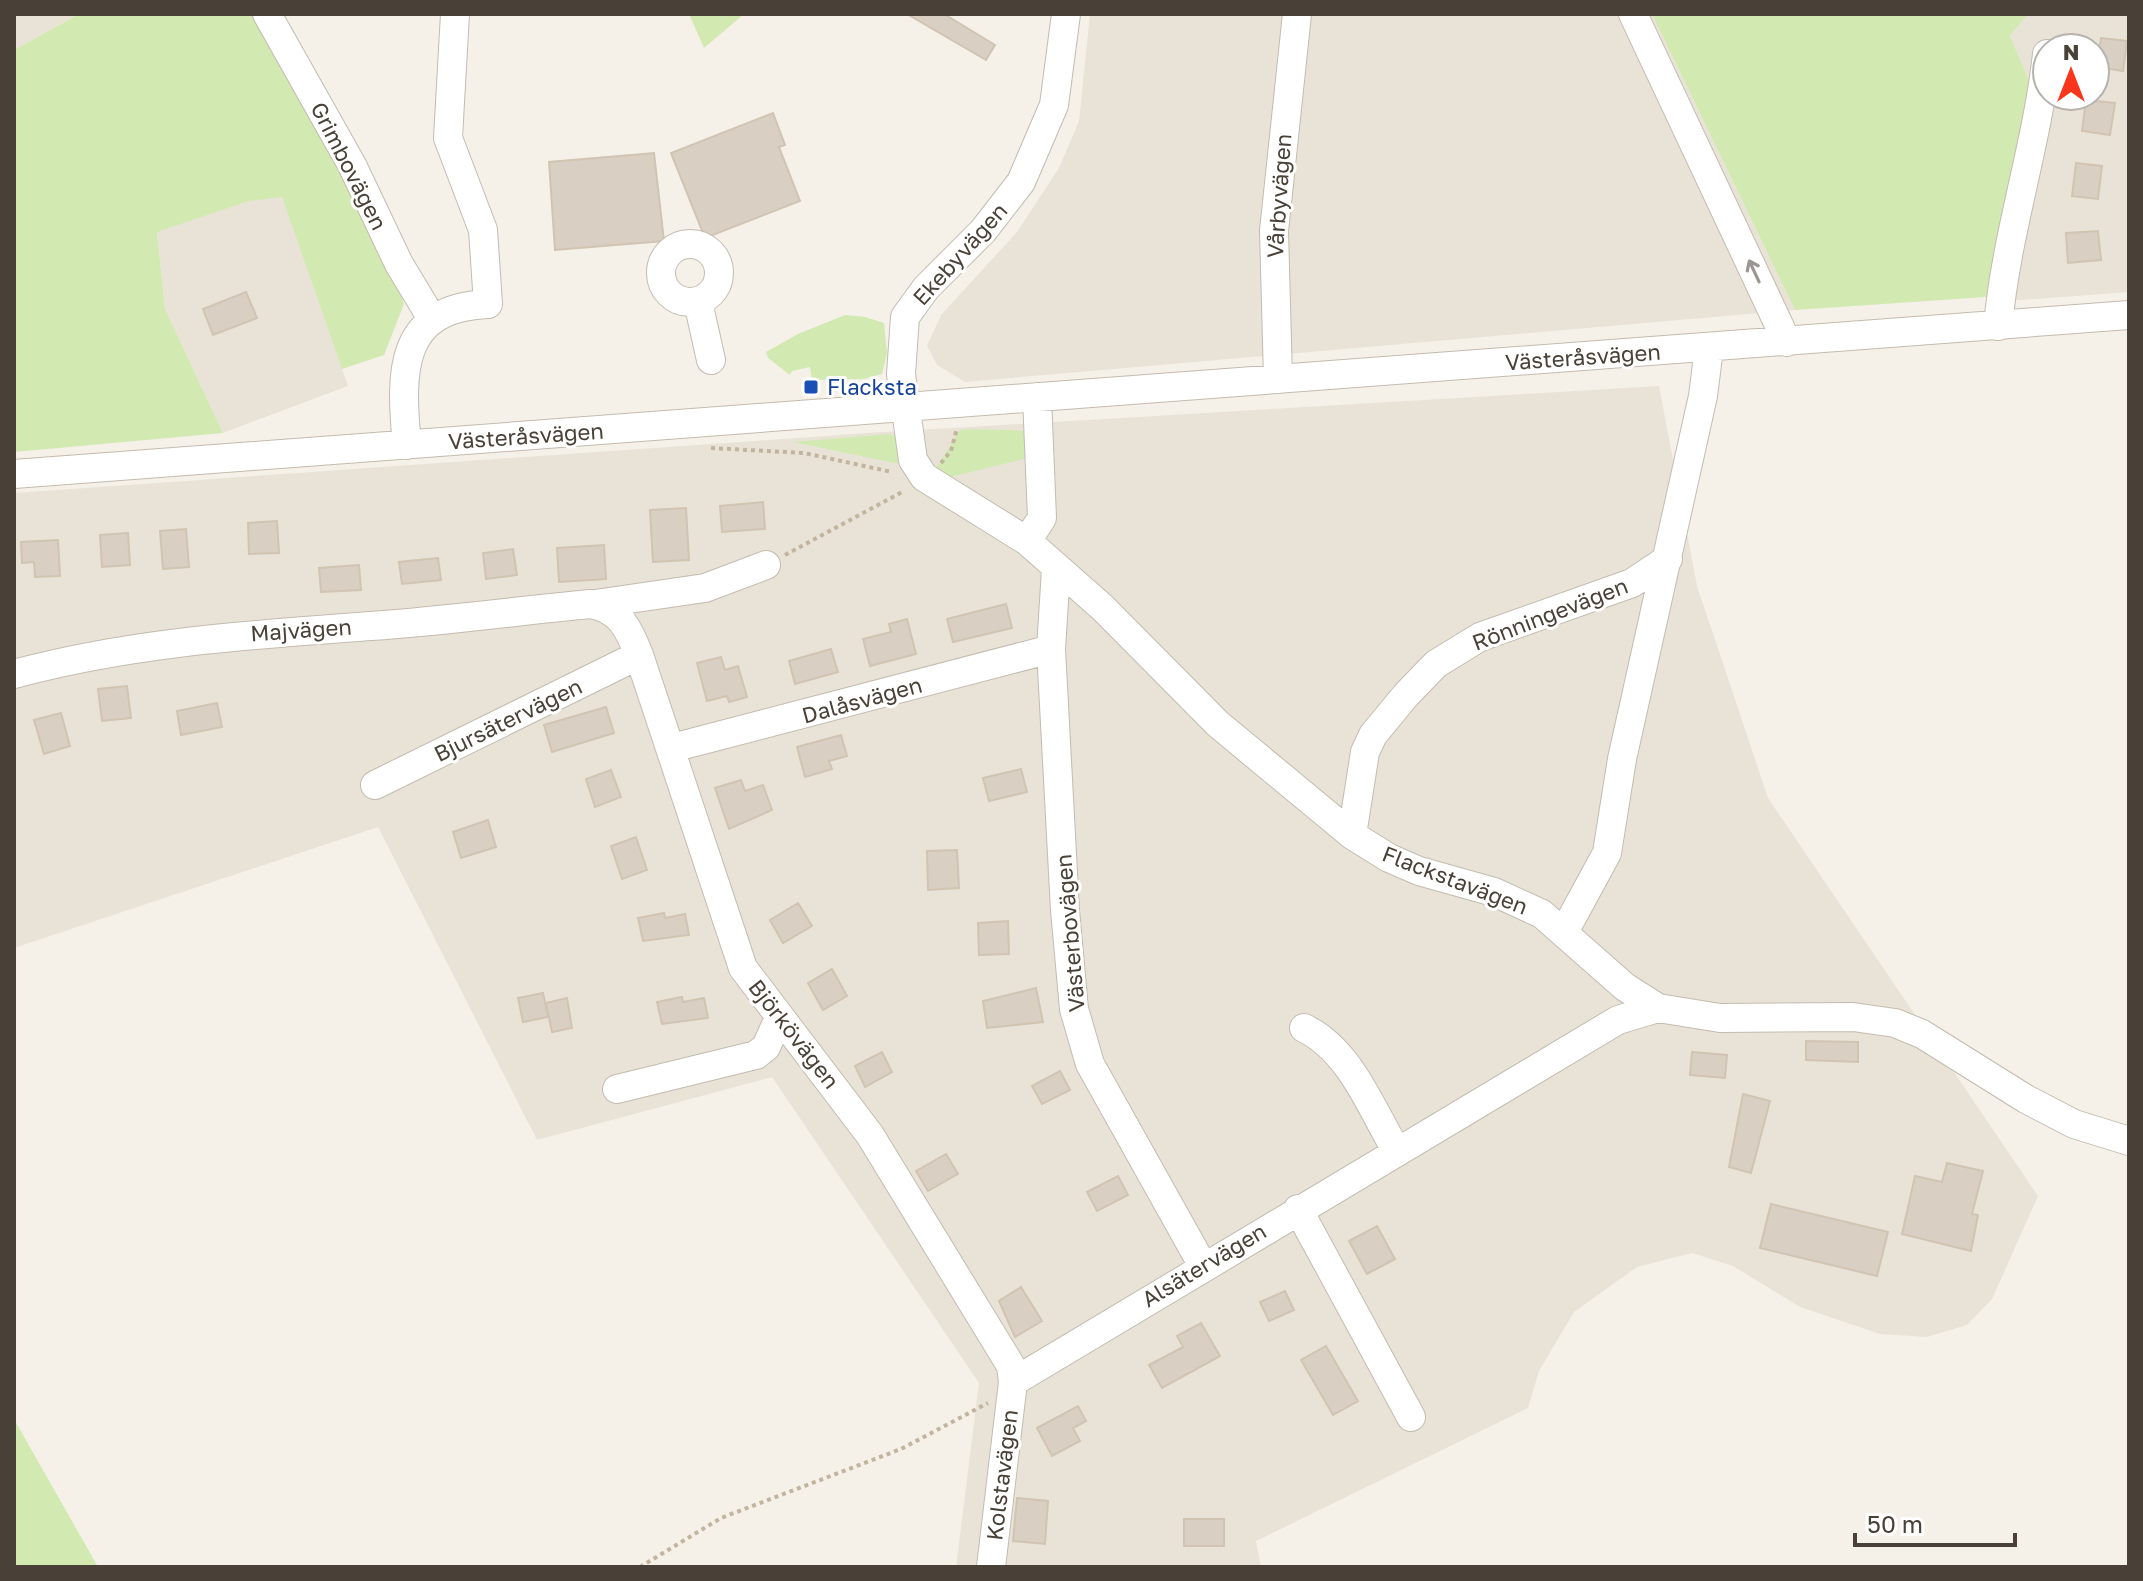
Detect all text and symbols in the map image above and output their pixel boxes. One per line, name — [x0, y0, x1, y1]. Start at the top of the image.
north arrow — [2031, 32, 2111, 112]
text: N — [2063, 38, 2079, 65]
street label: Grimbovägen — [306, 97, 393, 234]
street label: Vårbyvägen — [1261, 133, 1296, 259]
street label: Ekebyvägen — [907, 197, 1013, 310]
one-way arrow — [1746, 260, 1761, 284]
street label: Västeråsvägen — [1504, 338, 1662, 375]
place label: Flacksta — [827, 373, 917, 400]
marker: Flacksta — [802, 378, 820, 396]
street label: Västeråsvägen — [447, 417, 605, 454]
street label: Rönningevägen — [1468, 571, 1631, 656]
street label: Majvägen — [249, 612, 352, 647]
street label: Dalåsvägen — [799, 671, 925, 728]
street label: Bjursätervägen — [429, 672, 586, 767]
street label: Flackstavägen — [1379, 839, 1532, 920]
street label: Västerbovägen — [1049, 853, 1090, 1013]
street label: Björkövägen — [743, 974, 845, 1094]
street label: Alsätervägen — [1137, 1217, 1271, 1312]
street label: Kolstavägen — [980, 1408, 1023, 1542]
scale bar — [1855, 1497, 2015, 1547]
text: 50 m — [1867, 1509, 1923, 1538]

